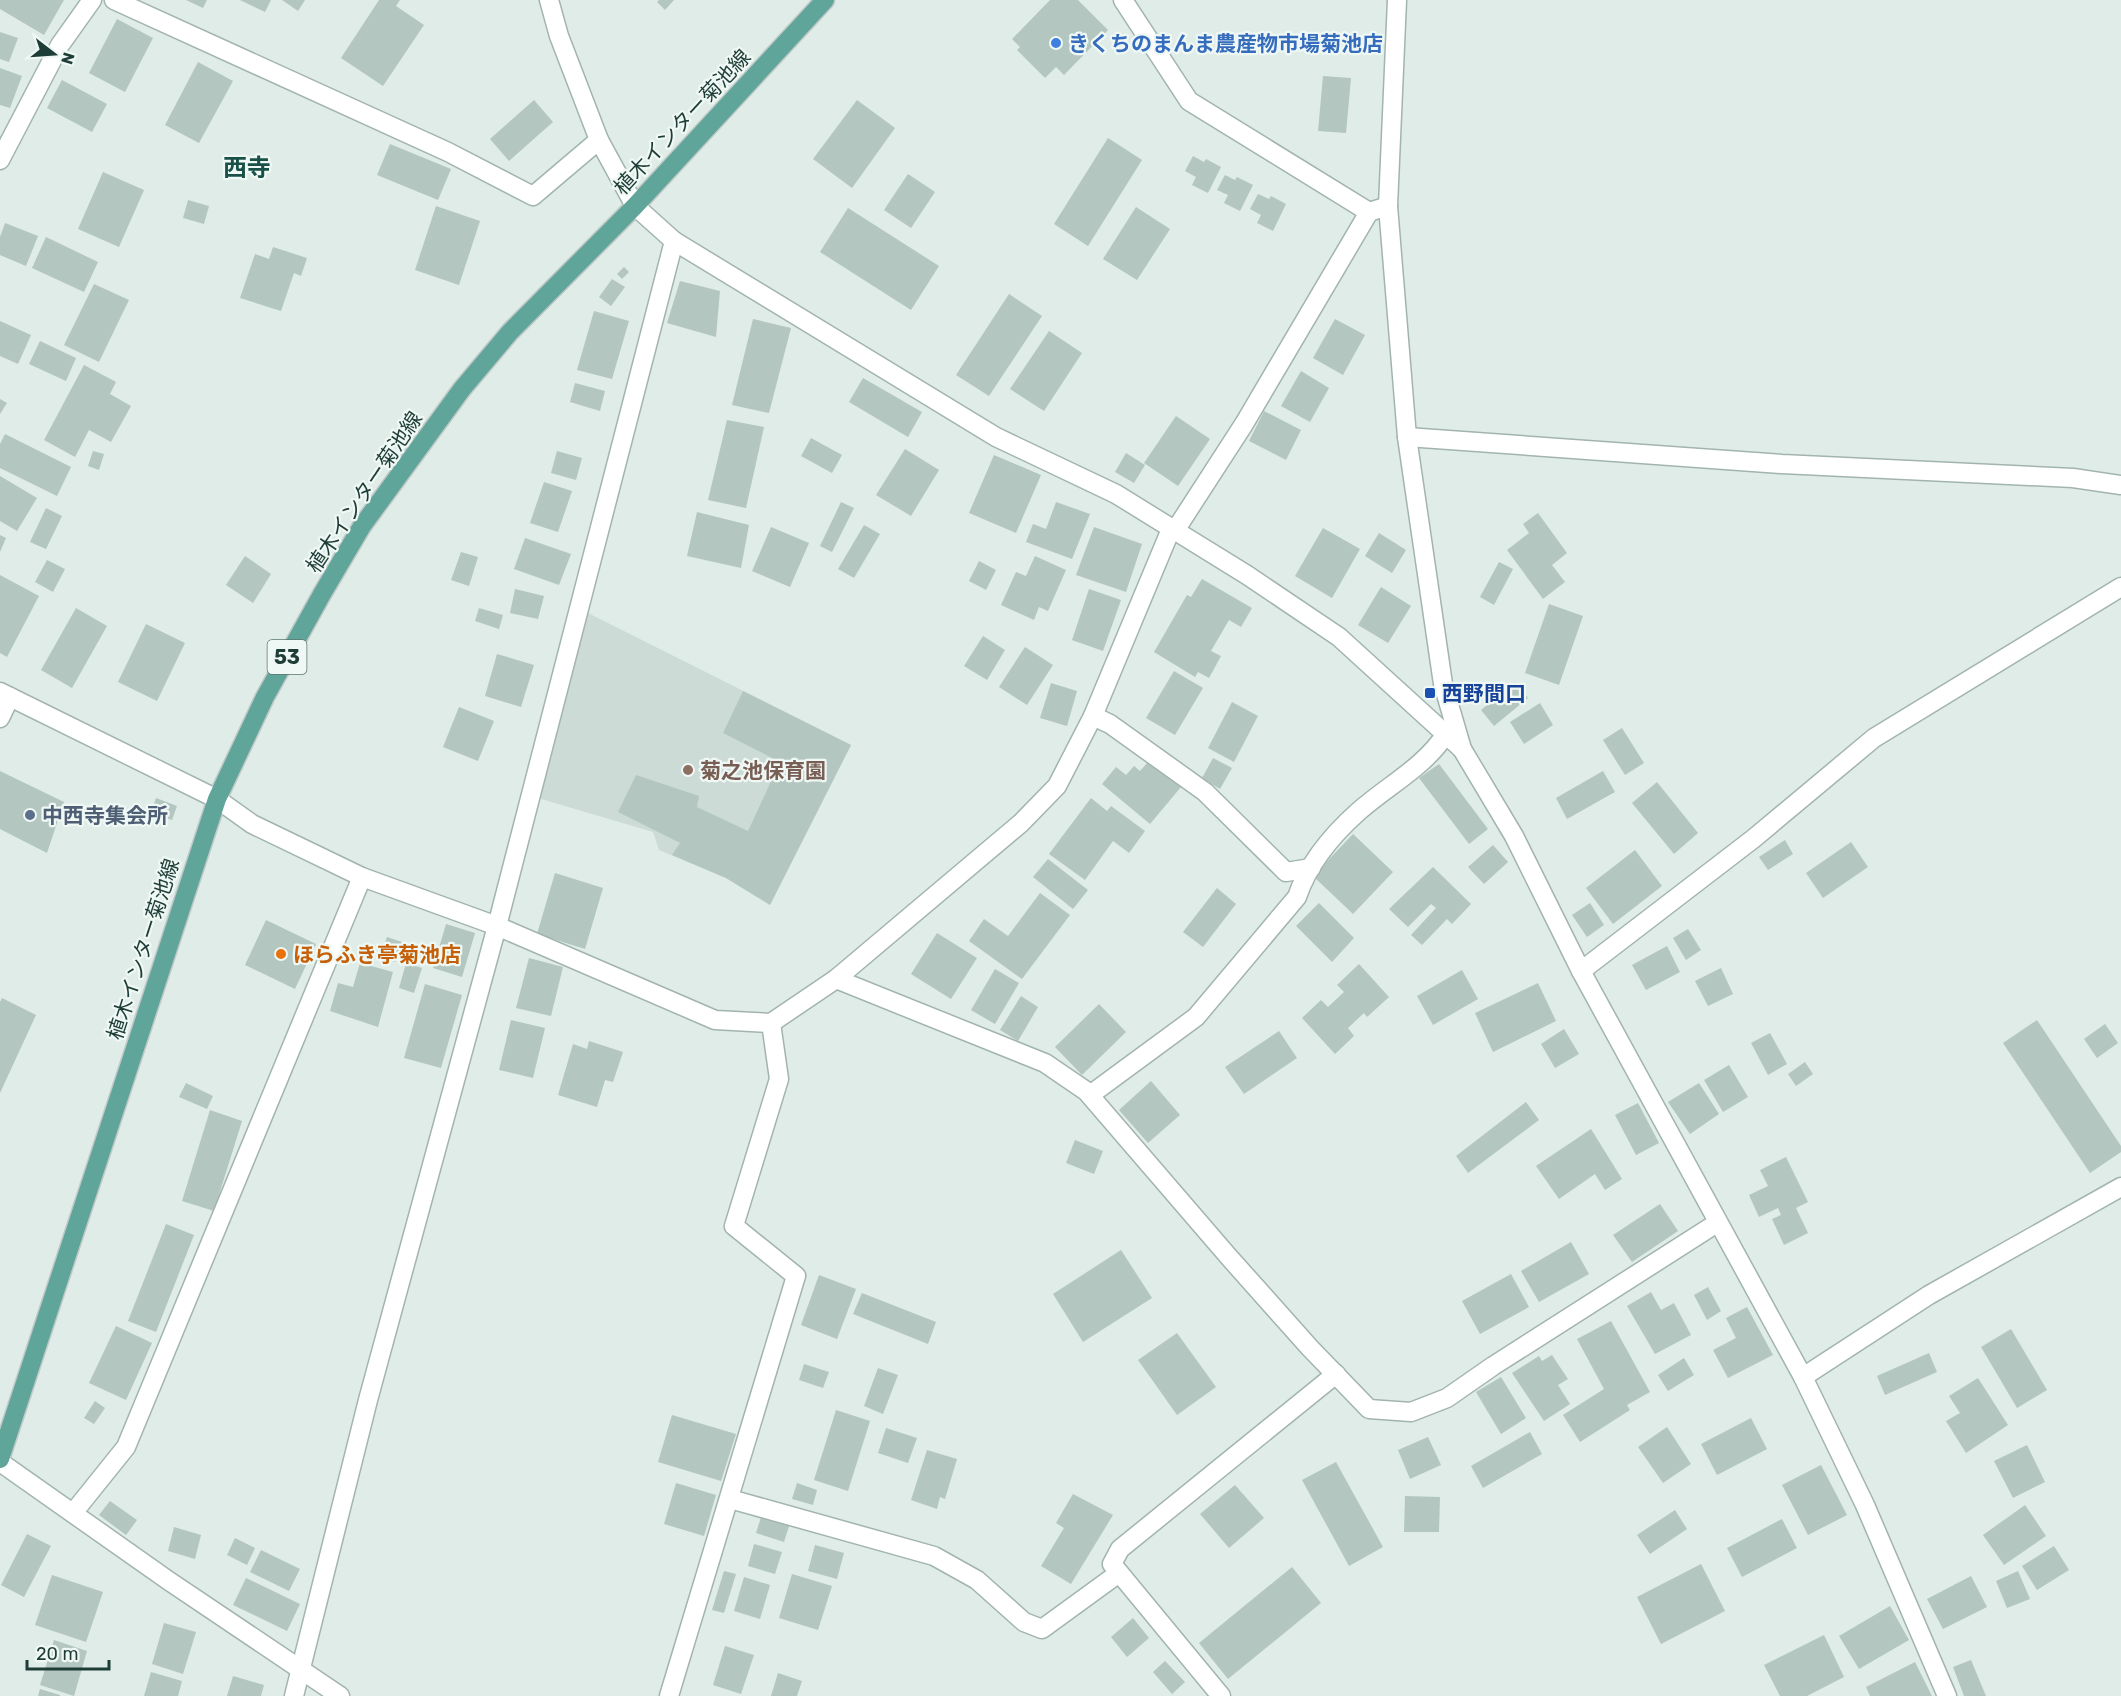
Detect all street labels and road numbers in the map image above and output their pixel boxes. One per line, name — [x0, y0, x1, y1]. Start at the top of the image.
street label: 植木インター菊池線 — [608, 44, 756, 200]
street label: 植木インター菊池線 — [301, 407, 427, 577]
road number: 53 — [268, 640, 306, 674]
street label: 植木インター菊池線 — [102, 855, 184, 1043]

